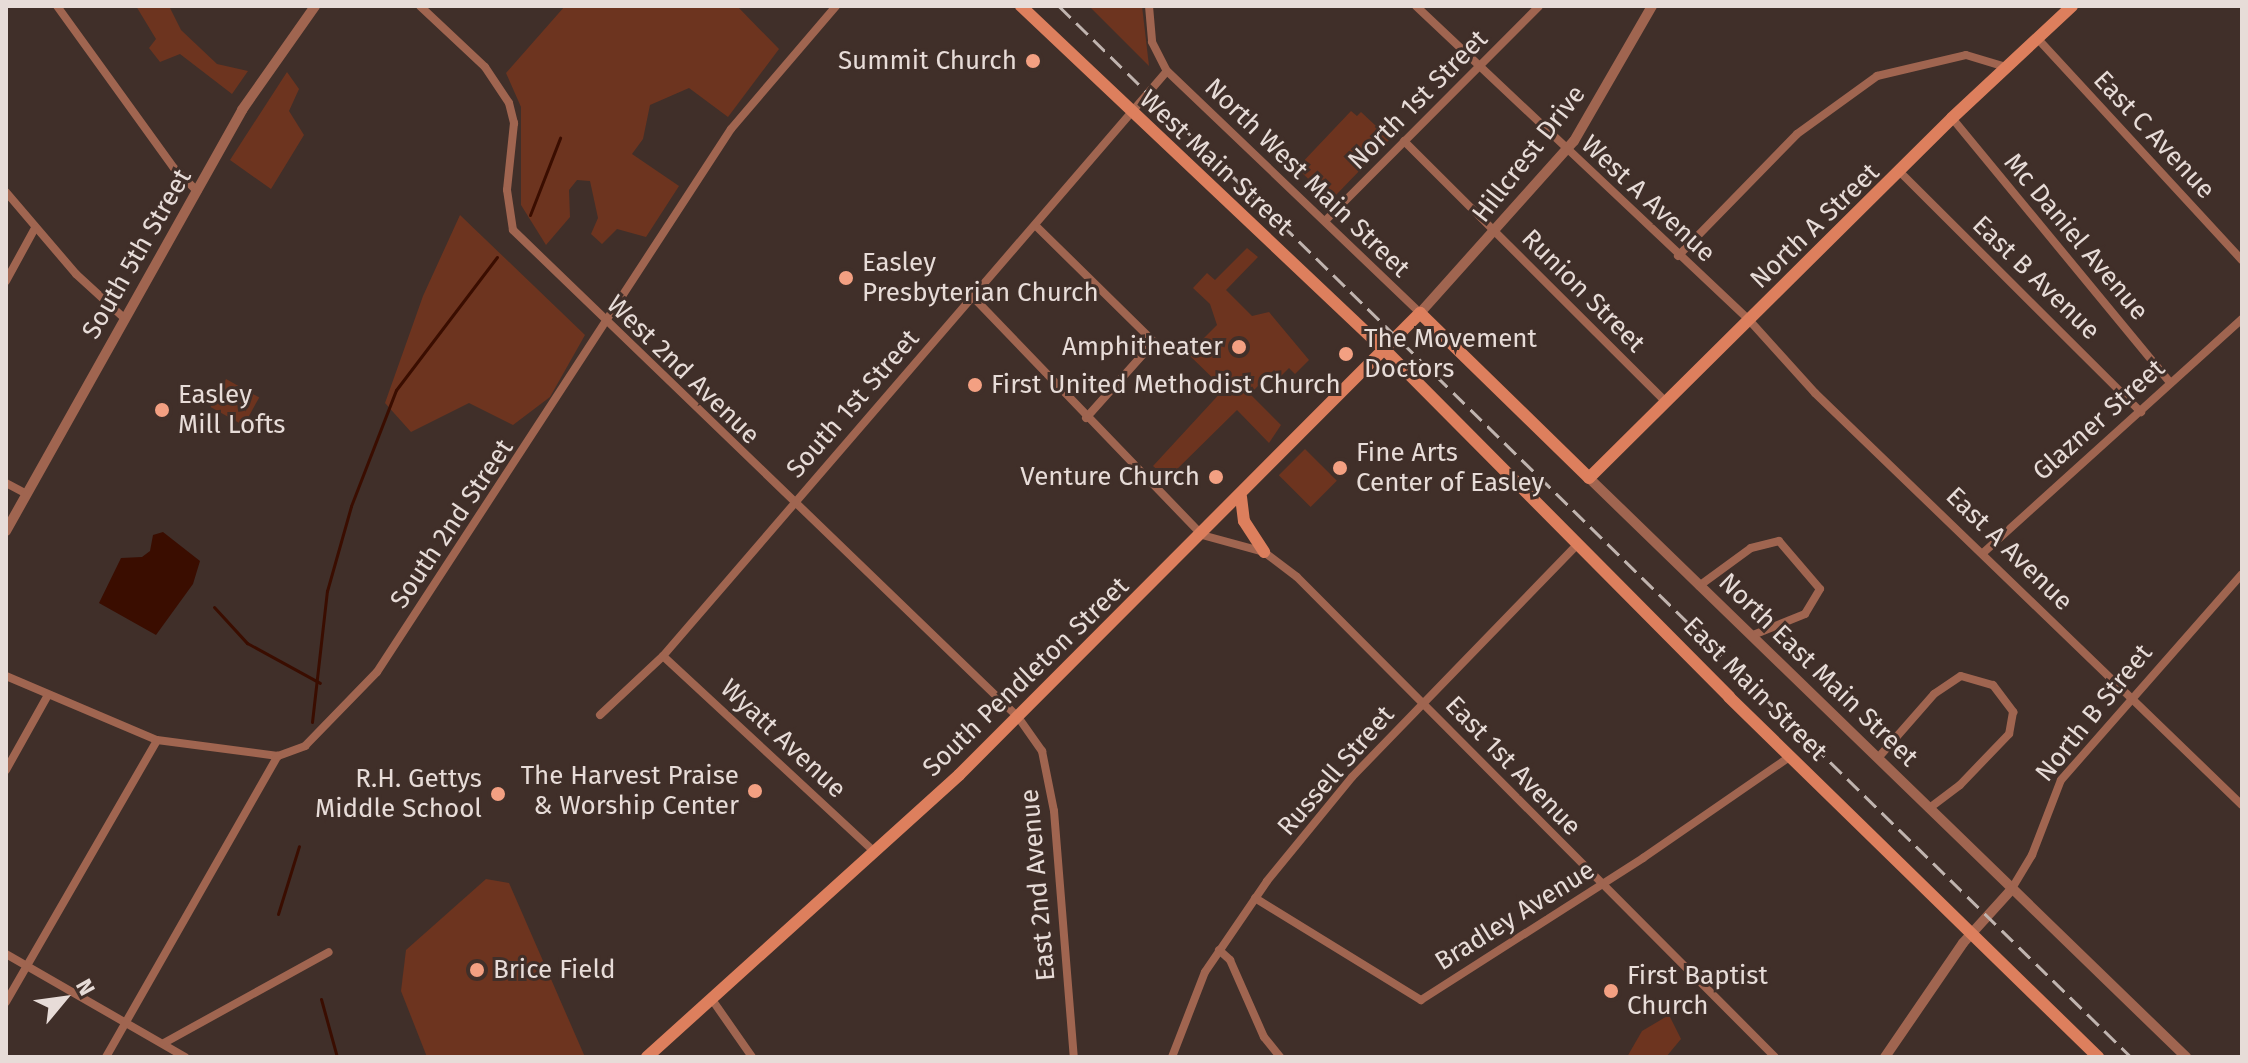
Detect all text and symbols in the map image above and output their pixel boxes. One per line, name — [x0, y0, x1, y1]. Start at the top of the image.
street label: North 1st Street — [1342, 24, 1494, 176]
place label: Summit Church — [838, 45, 1017, 77]
marker: Summit Church — [1024, 52, 1042, 70]
street label: East C Avenue — [2087, 65, 2221, 205]
street label: North West Main Street — [1198, 72, 1416, 284]
street label: Hillcrest Drive — [1466, 79, 1592, 229]
street label: West Main Street — [1133, 84, 1299, 242]
street label: West A Avenue — [1575, 129, 1721, 269]
street label: Mc Daniel Avenue — [1997, 147, 2155, 327]
street label: North A Street — [1744, 157, 1886, 295]
street label: South 5th Street — [76, 164, 198, 344]
street label: East B Avenue — [1966, 210, 2106, 346]
street label: Runion Street — [1515, 223, 1651, 359]
place label: Easley Presbyterian Church — [862, 247, 1099, 308]
marker: Easley Presbyterian Church — [837, 269, 855, 287]
street label: West 2nd Avenue — [600, 289, 766, 451]
street label: South 1st Street — [780, 323, 926, 485]
place label: The Movement Doctors — [1364, 323, 1537, 384]
place label: Amphitheater — [1062, 331, 1223, 363]
marker: Amphitheater — [1230, 338, 1248, 356]
marker: The Movement Doctors — [1335, 343, 1357, 365]
street label: Glazner Street — [2027, 353, 2171, 487]
place label: First United Methodist Church — [991, 369, 1341, 401]
marker: First United Methodist Church — [966, 376, 984, 394]
place label: Easley Mill Lofts — [178, 379, 285, 440]
marker: Easley Mill Lofts — [153, 401, 171, 419]
street label: South 2nd Street — [384, 434, 520, 614]
place label: Fine Arts Center of Easley — [1356, 437, 1544, 498]
marker: Fine Arts Center of Easley — [1331, 459, 1349, 477]
place label: Venture Church — [1020, 461, 1200, 493]
marker: Venture Church — [1207, 468, 1225, 486]
street label: East A Avenue — [1939, 481, 2079, 617]
street label: North East Main Street — [1712, 567, 1924, 773]
street label: South Pendleton Street — [917, 571, 1135, 783]
street label: East Main Street — [1677, 611, 1833, 767]
street label: North B Street — [2029, 638, 2159, 788]
street label: Wyatt Avenue — [714, 673, 852, 805]
street label: East 1st Avenue — [1439, 690, 1587, 842]
street label: Russell Street — [1271, 700, 1401, 842]
place label: The Harvest Praise & Worship Center — [521, 760, 739, 822]
place label: R.H. Gettys Middle School — [315, 763, 482, 824]
marker: The Harvest Praise & Worship Center — [746, 782, 764, 800]
marker: R.H. Gettys Middle School — [489, 785, 507, 803]
street label: East 2nd Avenue — [1014, 788, 1062, 982]
street label: Bradley Avenue — [1429, 855, 1601, 977]
place label: Brice Field — [493, 954, 616, 986]
north arrow — [24, 959, 104, 1039]
place label: First Baptist Church — [1627, 960, 1768, 1022]
marker: Brice Field — [468, 961, 486, 979]
text: N — [70, 974, 101, 1000]
marker: First Baptist Church — [1602, 982, 1620, 1000]

